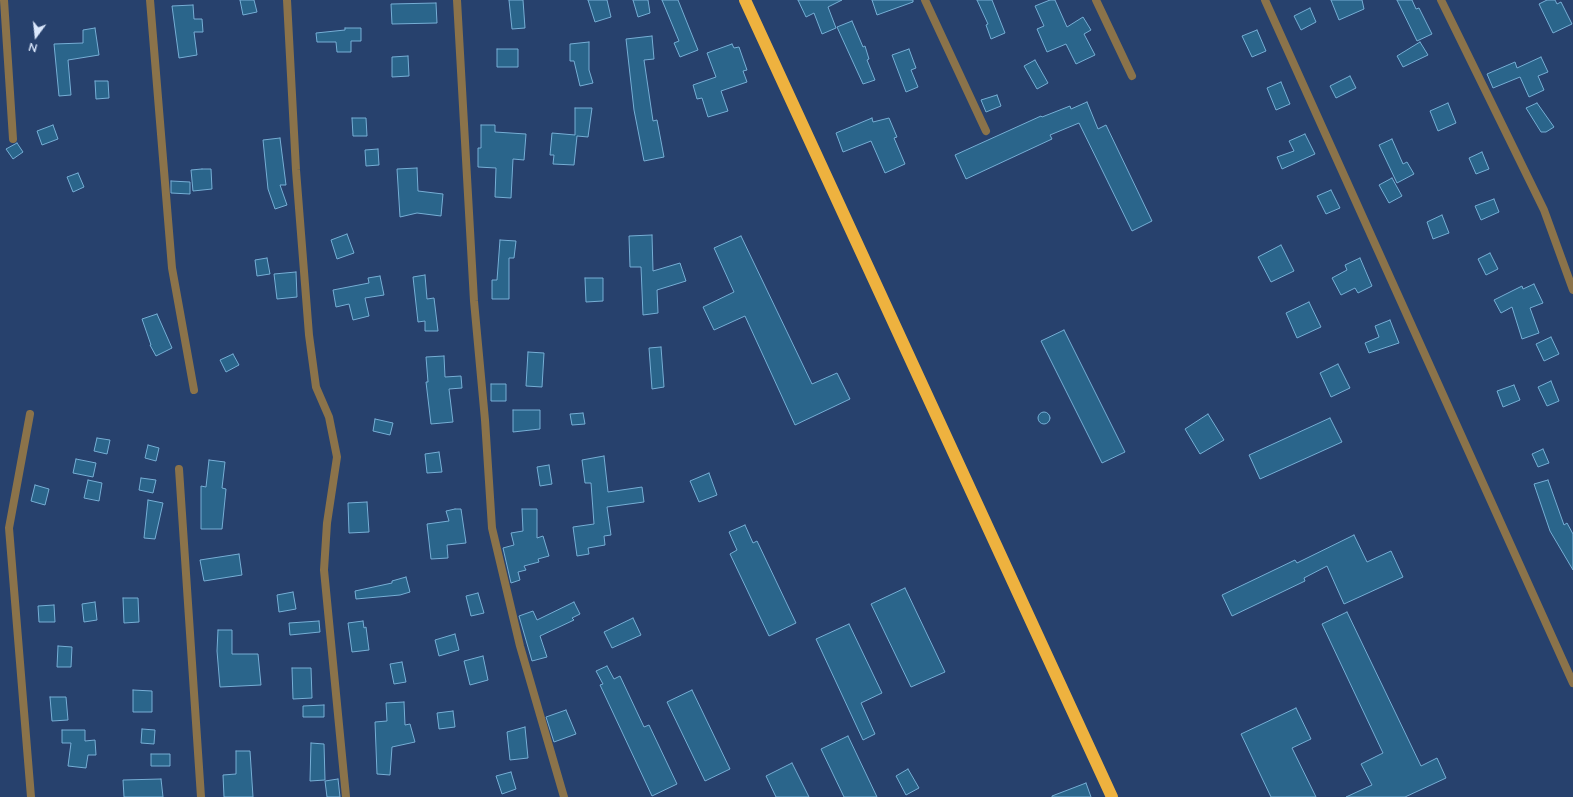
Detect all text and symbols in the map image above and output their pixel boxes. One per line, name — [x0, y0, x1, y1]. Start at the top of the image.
north arrow — [16, 16, 56, 56]
text: N — [27, 41, 39, 55]

